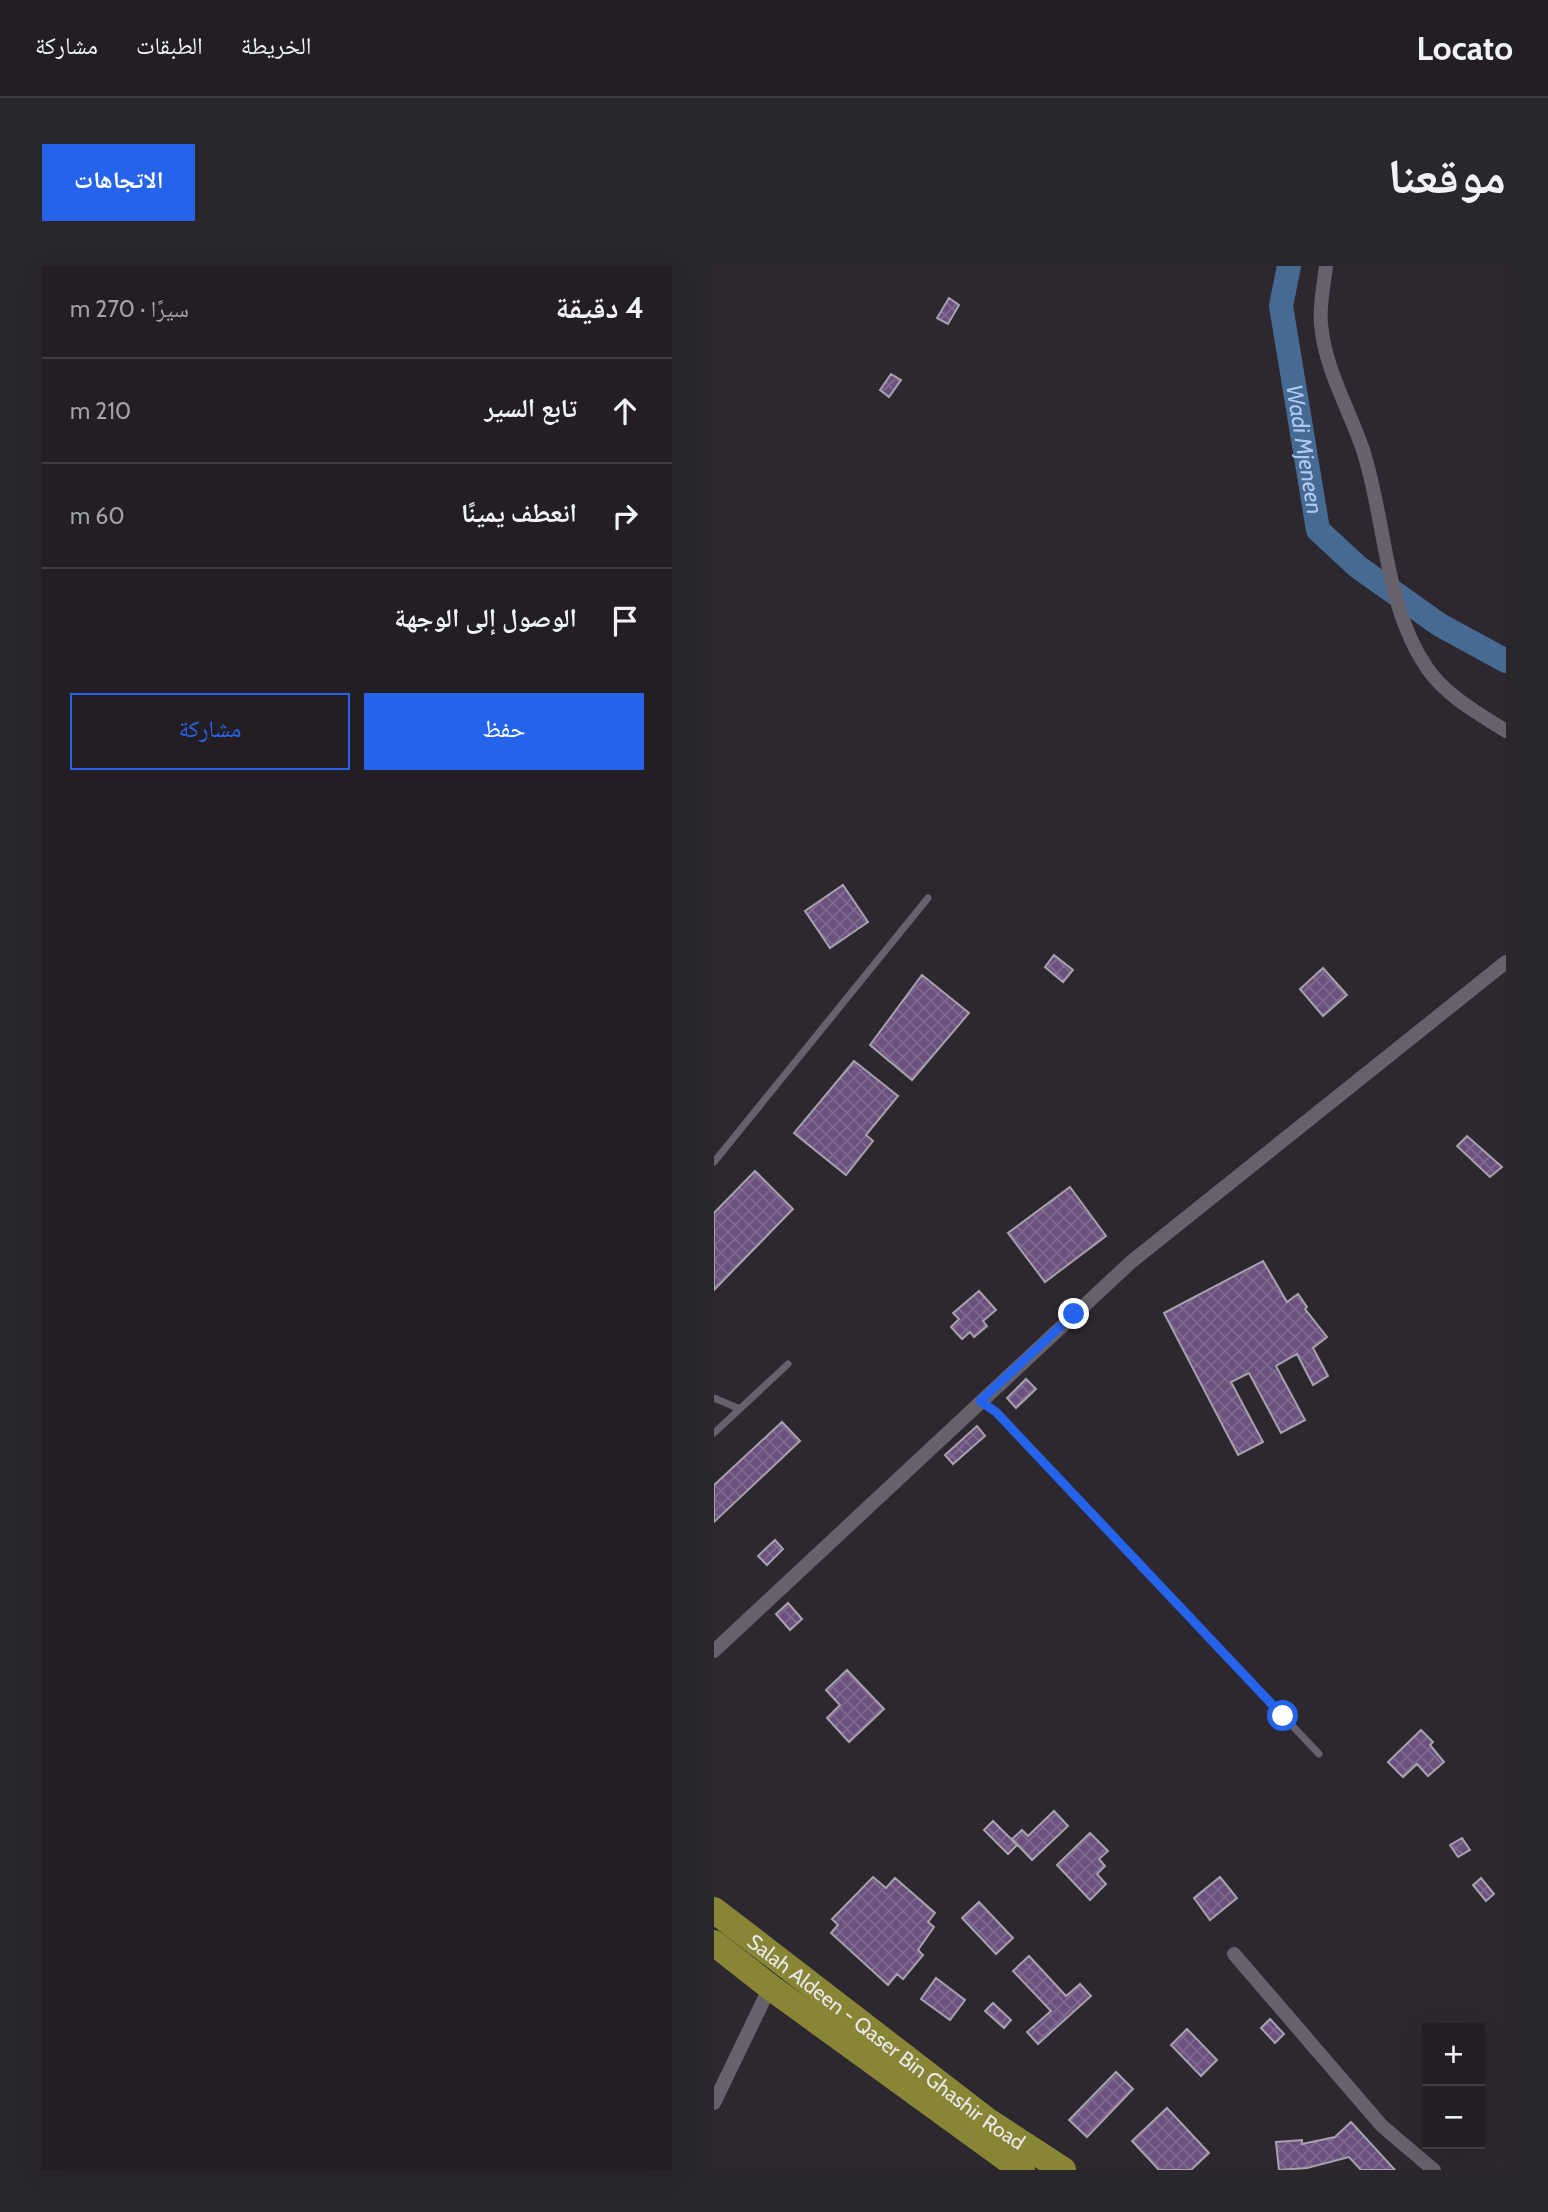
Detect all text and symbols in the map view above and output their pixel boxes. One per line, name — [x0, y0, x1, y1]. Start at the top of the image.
text: Locato — [1417, 28, 1513, 68]
text: مشاركة — [35, 31, 98, 60]
text: الطبقات — [136, 31, 203, 60]
text: الخريطة — [241, 31, 311, 60]
button: الاتجاهات — [42, 144, 195, 221]
text: موقعنا — [1388, 146, 1506, 205]
text: 4 دقيقة — [556, 289, 644, 326]
text: سيرًا · 270 m — [70, 295, 189, 323]
water label: Wadi Mjeneen — [1280, 382, 1329, 516]
text: تابع السير — [484, 392, 577, 424]
icon: ahead — [606, 392, 644, 430]
text: 210 m — [70, 397, 131, 425]
text: انعطف يمينًا — [461, 497, 577, 529]
icon: right — [606, 497, 644, 535]
text: 60 m — [70, 502, 124, 530]
text: الوصول إلى الوجهة — [394, 602, 577, 634]
icon: arrive — [606, 602, 644, 640]
button: مشاركة — [70, 693, 350, 770]
button: حفظ — [364, 693, 644, 770]
route end — [1058, 1298, 1089, 1329]
route start — [1267, 1700, 1298, 1731]
street label: Salah Aldeen - Qaser Bin Ghashir Road — [743, 1928, 1030, 2154]
map controls — [1422, 2023, 1485, 2149]
button: + — [1422, 2023, 1485, 2086]
button: − — [1422, 2086, 1485, 2149]

